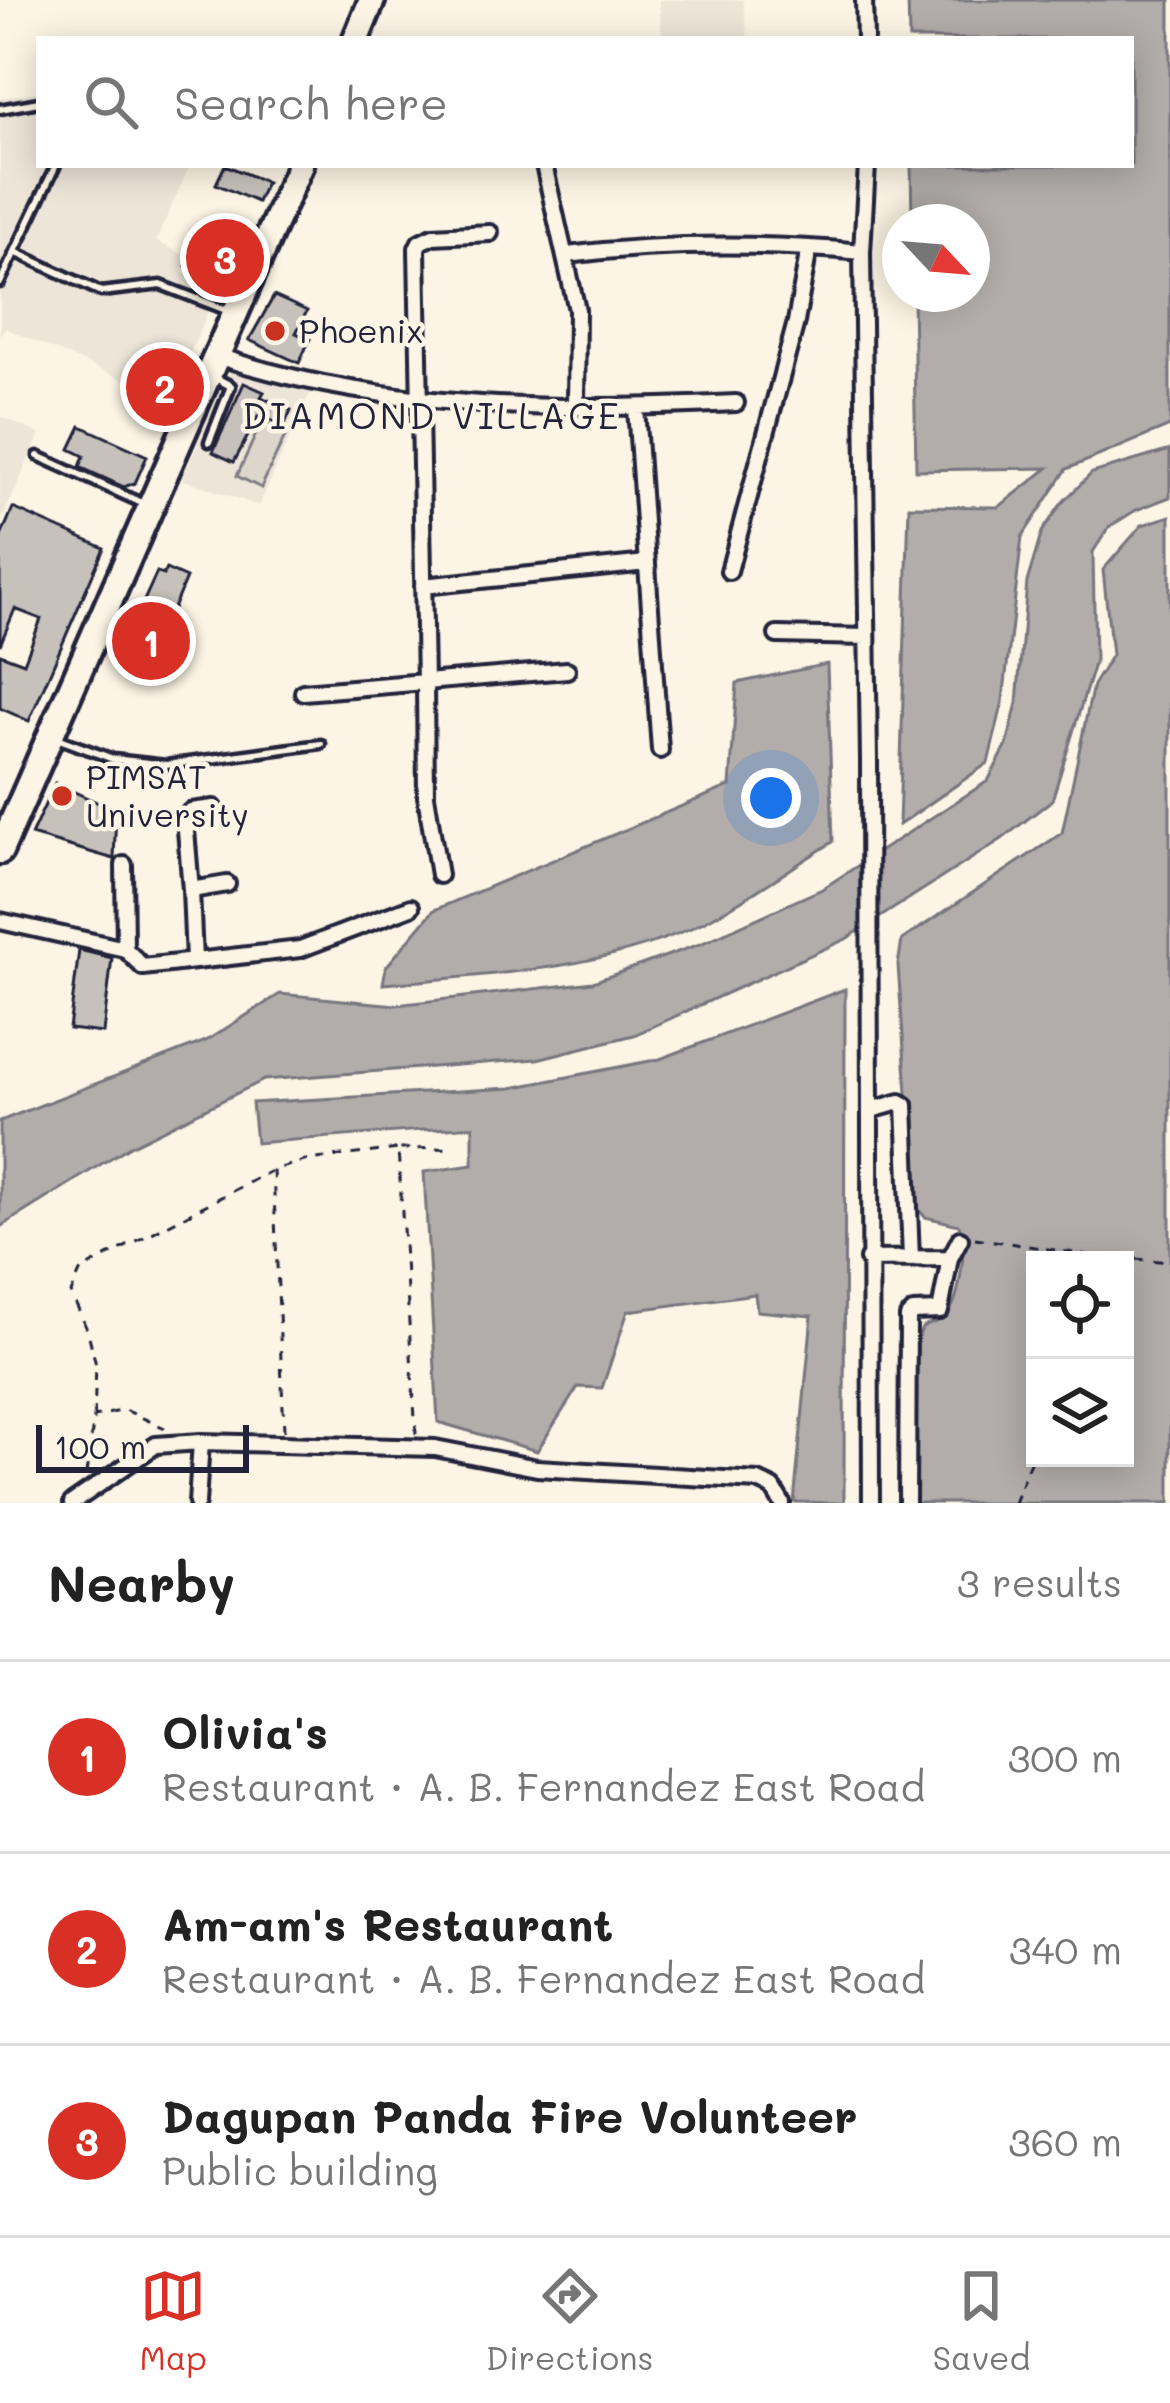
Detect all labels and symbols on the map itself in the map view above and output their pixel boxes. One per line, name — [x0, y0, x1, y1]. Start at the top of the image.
north arrow — [882, 204, 990, 312]
pin: 3 — [186, 213, 264, 303]
place label: Phoenix — [299, 308, 423, 351]
marker: Phoenix — [262, 318, 288, 344]
pin: 2 — [126, 342, 204, 432]
district label: DIAMOND VILLAGE — [242, 391, 622, 438]
pin: 1 — [112, 596, 190, 686]
place label: PIMSAT University — [86, 754, 249, 836]
your location — [741, 768, 801, 828]
marker: PIMSAT University — [49, 783, 75, 809]
scale bar — [36, 1419, 249, 1472]

